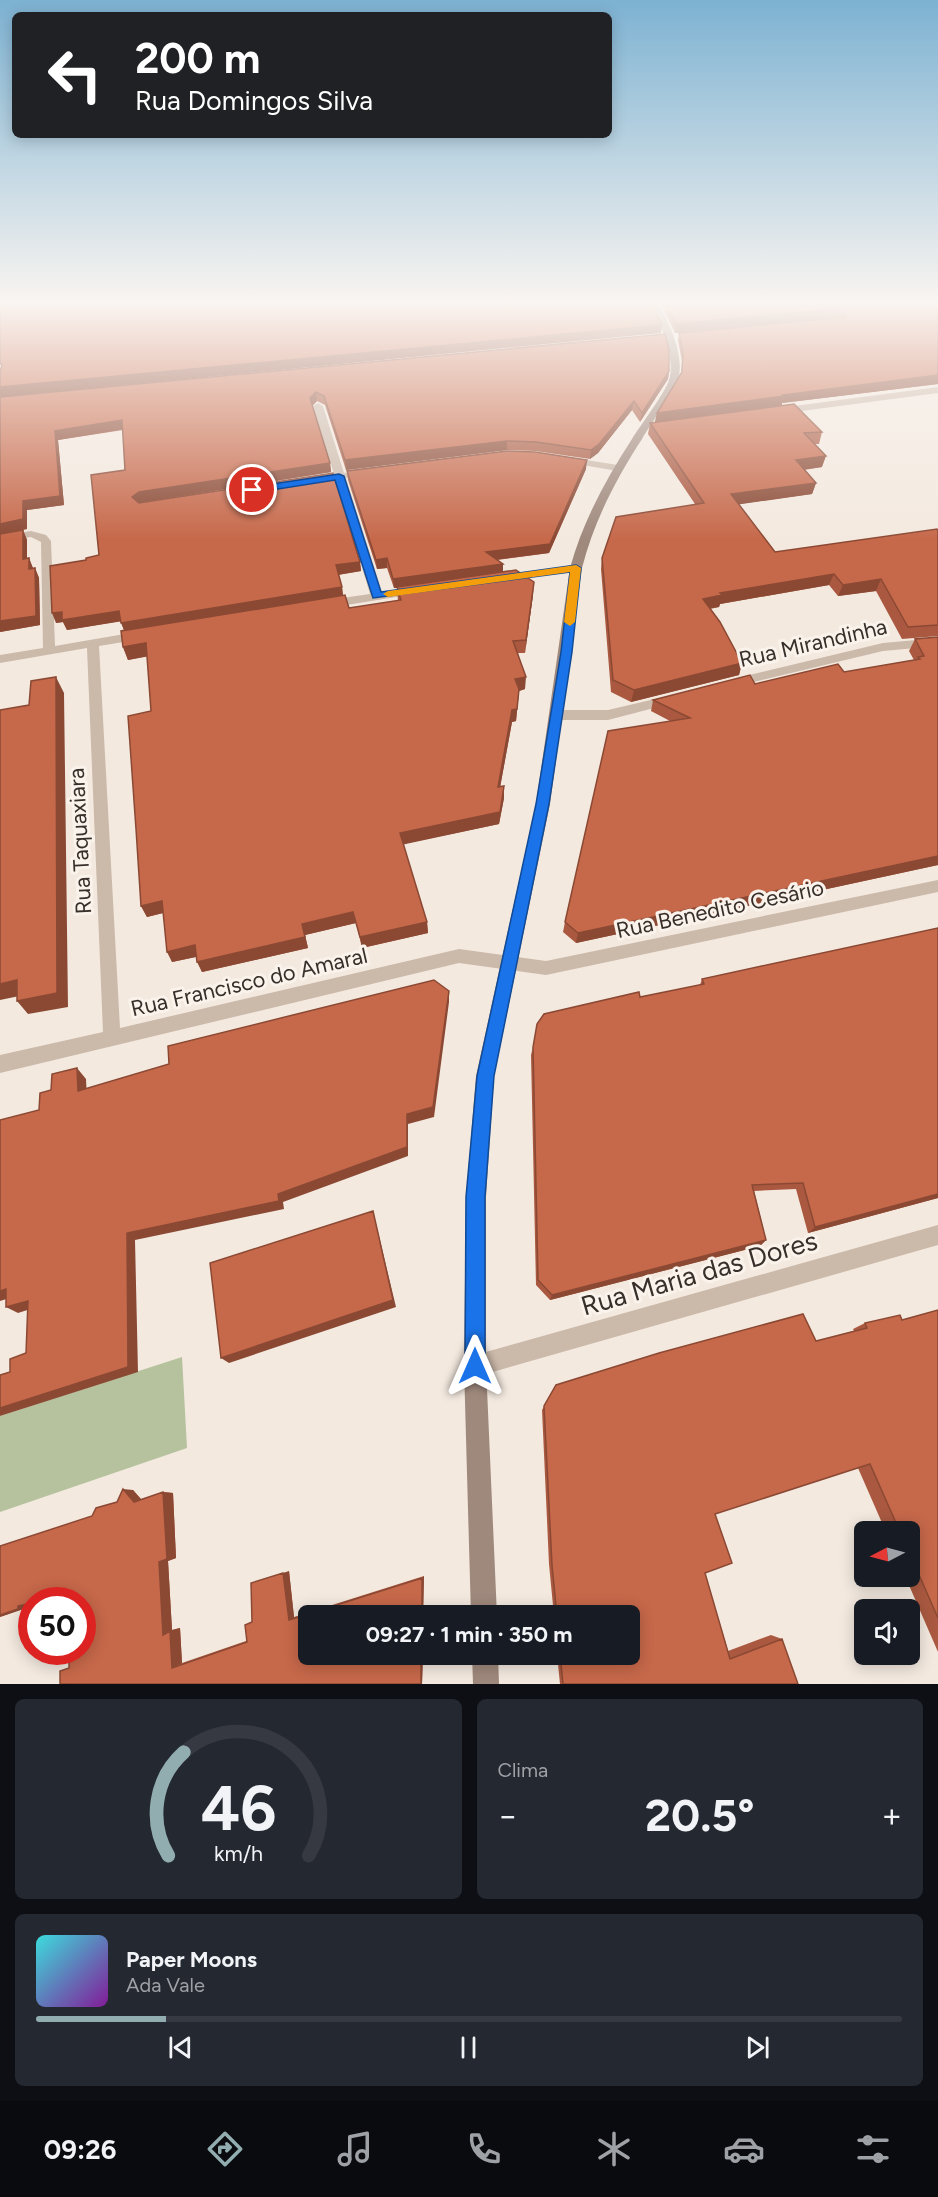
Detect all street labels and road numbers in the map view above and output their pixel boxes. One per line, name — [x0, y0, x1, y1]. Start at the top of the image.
street label: Rua Mirandinha — [736, 613, 890, 673]
street label: Rua Taquaxiara — [63, 767, 97, 915]
street label: Rua Benedito Cesário — [614, 874, 826, 944]
street label: Rua Francisco do Amaral — [128, 942, 370, 1022]
street label: Rua Maria das Dores — [577, 1223, 821, 1323]

